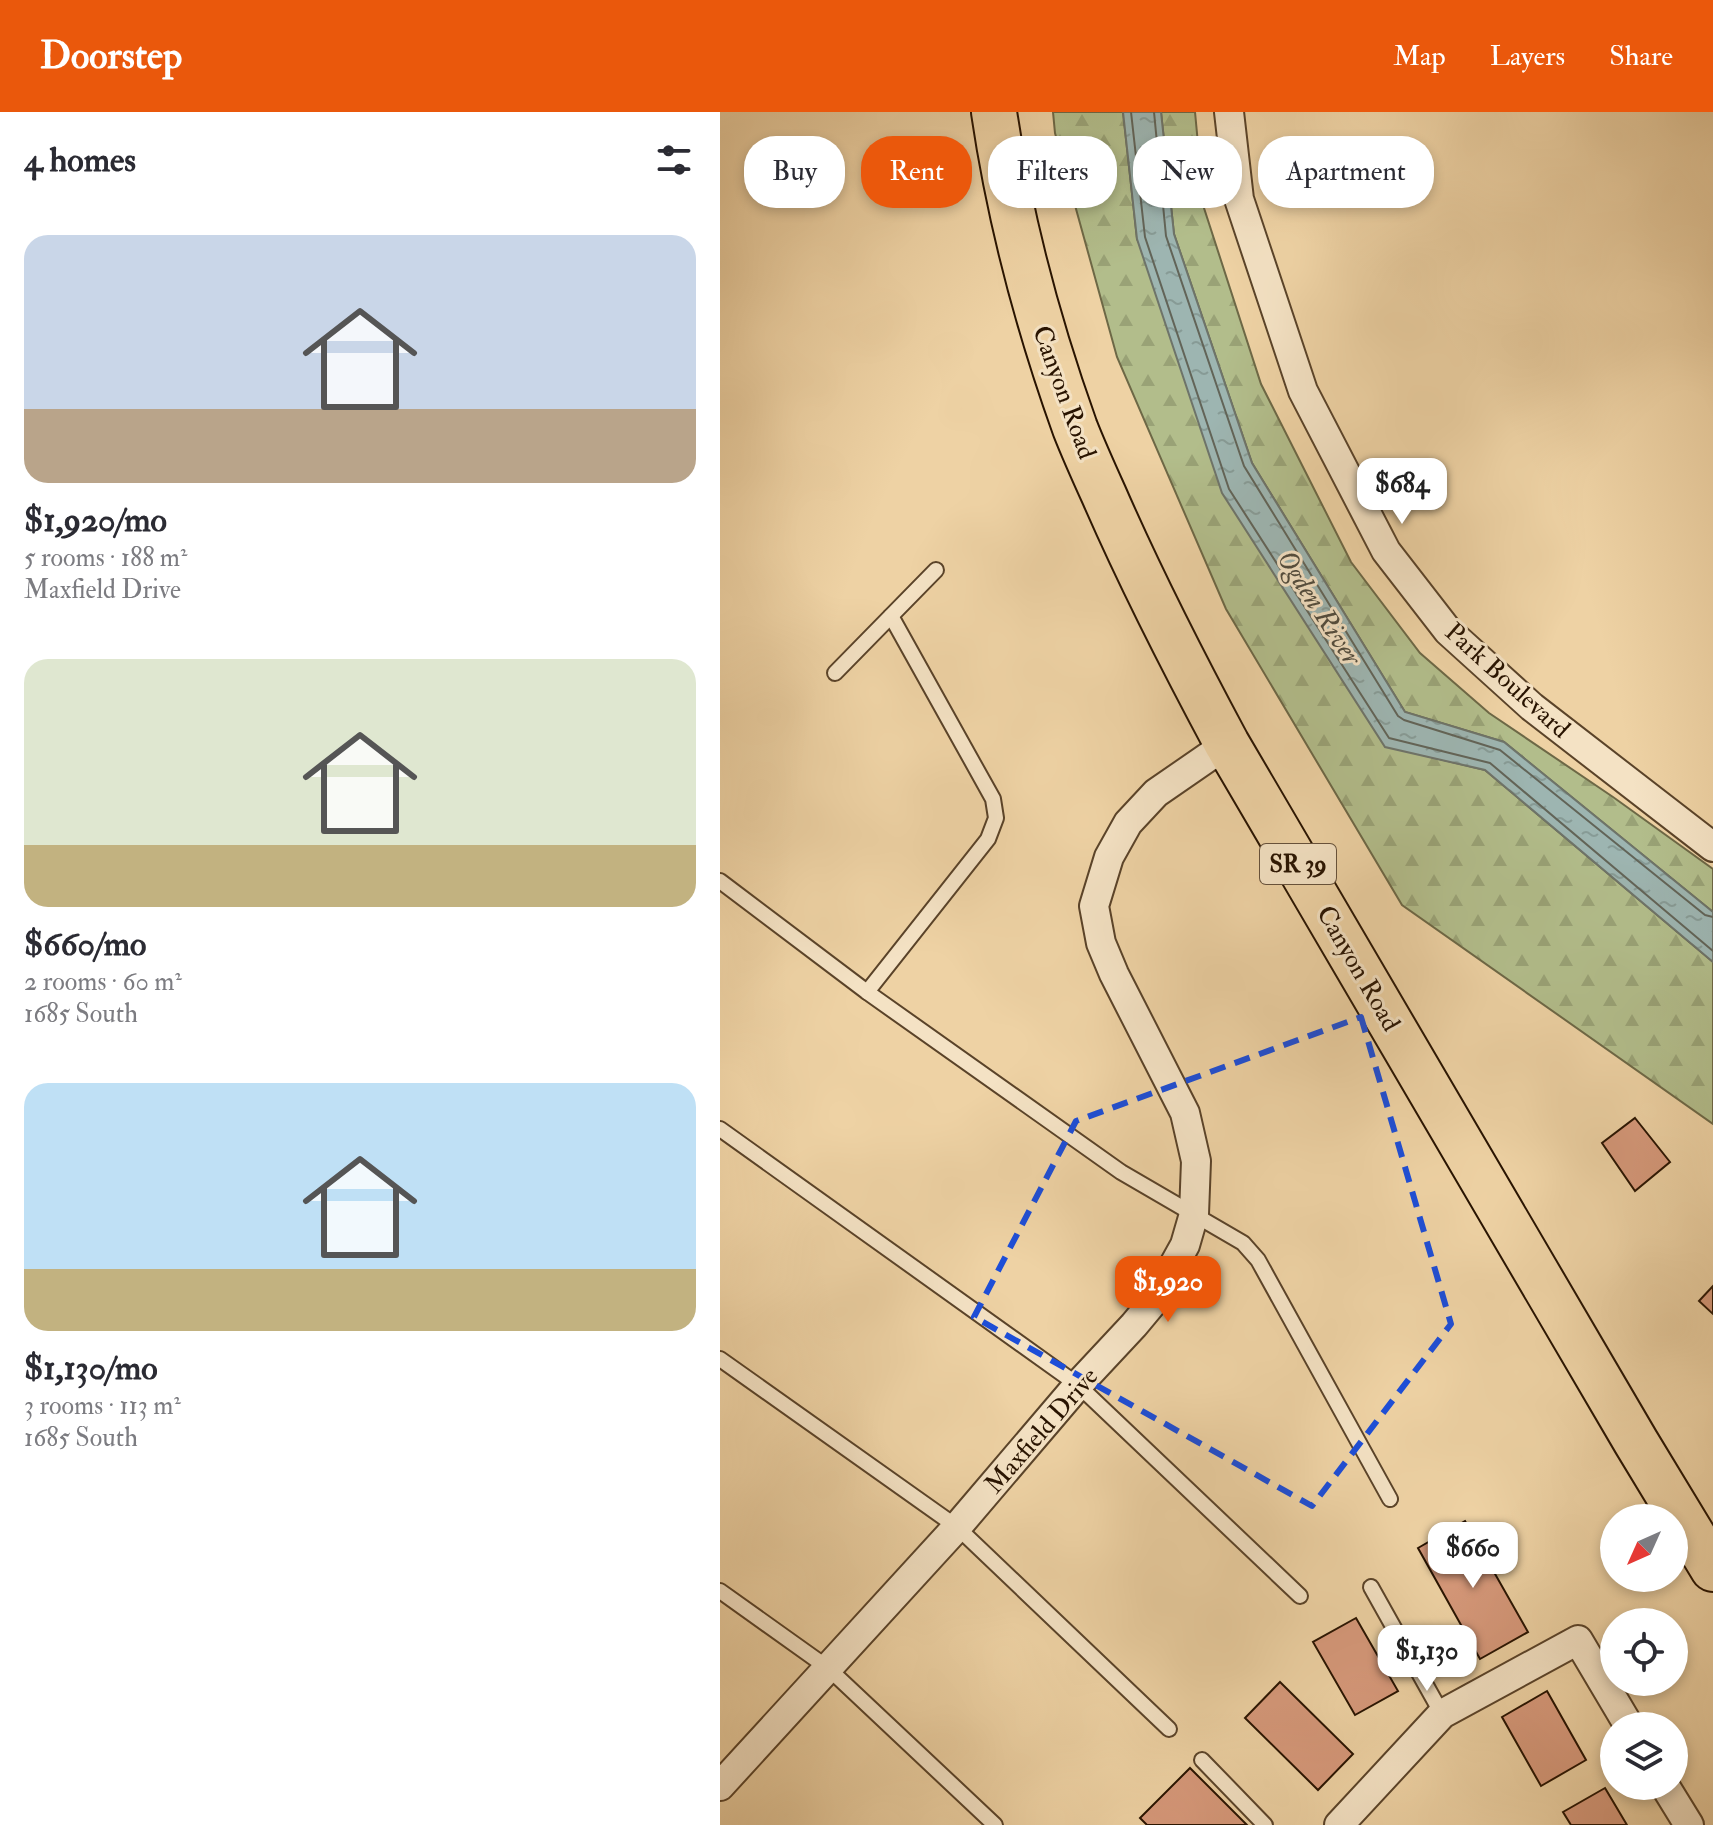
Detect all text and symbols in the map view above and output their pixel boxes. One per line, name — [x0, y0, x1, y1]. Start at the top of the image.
text: Doorstep — [40, 32, 182, 80]
text: Map — [1393, 39, 1446, 74]
text: Layers — [1490, 39, 1565, 74]
text: Share — [1609, 39, 1673, 74]
chip: Buy — [744, 136, 845, 208]
chip: Rent — [861, 136, 972, 208]
chip: Filters — [988, 136, 1117, 208]
chip: New — [1133, 136, 1242, 208]
chip: Apartment — [1258, 136, 1434, 208]
icon: filters — [652, 138, 696, 182]
text: 4 homes — [24, 139, 136, 182]
icon: home — [288, 287, 432, 431]
street label: Canyon Road — [1025, 321, 1103, 464]
pin: $684 — [1355, 458, 1449, 526]
text: $684 — [1375, 468, 1429, 500]
text: $1,920/mo — [24, 499, 167, 542]
text: 5 rooms · 188 m² — [24, 542, 187, 574]
water label: Ogden River — [1269, 544, 1370, 673]
text: Maxfield Drive — [24, 574, 181, 606]
street label: Park Boulevard — [1438, 616, 1577, 745]
icon: home — [288, 711, 432, 855]
road number: SR 39 — [1260, 844, 1336, 884]
street label: Canyon Road — [1309, 900, 1407, 1037]
text: $660/mo — [24, 923, 146, 966]
text: 2 rooms · 60 m² — [24, 966, 182, 998]
text: 1685 South — [24, 998, 138, 1030]
icon: home — [288, 1135, 432, 1279]
pin: $1,920 — [1103, 1256, 1233, 1324]
text: $1,920 — [1133, 1266, 1203, 1298]
text: $1,130/mo — [24, 1347, 158, 1390]
street label: Maxfield Drive — [978, 1361, 1105, 1500]
text: 3 rooms · 113 m² — [24, 1390, 181, 1422]
text: 1685 South — [24, 1422, 138, 1454]
north arrow — [1600, 1504, 1688, 1592]
map controls — [1600, 1504, 1688, 1800]
pin: $660 — [1426, 1522, 1520, 1590]
text: $660 — [1446, 1532, 1500, 1564]
button: locate — [1600, 1608, 1688, 1696]
pin: $1,130 — [1362, 1625, 1492, 1693]
text: $1,130 — [1396, 1635, 1458, 1667]
button: layers — [1600, 1712, 1688, 1800]

